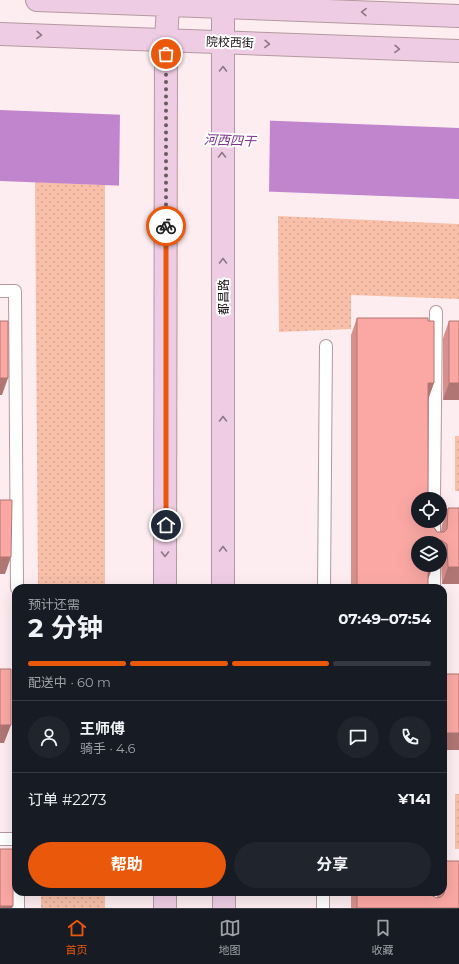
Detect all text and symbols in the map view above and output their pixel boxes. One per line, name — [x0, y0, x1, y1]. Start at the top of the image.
one-way arrow — [361, 8, 367, 16]
one-way arrow — [36, 31, 42, 39]
street label: 院校西街 — [206, 34, 254, 50]
pin — [149, 37, 183, 71]
one-way arrow — [264, 40, 270, 48]
icon: bag — [155, 43, 177, 65]
one-way arrow — [394, 44, 400, 53]
one-way arrow — [219, 66, 227, 72]
water label: 河西四干 — [204, 131, 258, 149]
one-way arrow — [218, 152, 226, 158]
courier — [146, 206, 186, 246]
icon: bike — [155, 215, 177, 237]
one-way arrow — [218, 258, 227, 264]
street label: 都昌路 — [216, 279, 231, 315]
one-way arrow — [219, 416, 227, 422]
map controls — [411, 492, 447, 572]
button: locate — [411, 492, 447, 528]
pin — [149, 508, 183, 542]
icon: home — [155, 514, 177, 536]
button: layers — [411, 536, 447, 572]
one-way arrow — [219, 546, 227, 552]
one-way arrow — [161, 551, 169, 557]
text: 预计还需 — [28, 596, 80, 612]
text: 07:49–07:54 — [338, 609, 431, 628]
text: 2 分钟 — [28, 612, 103, 644]
text: 配送中 · 60 m — [28, 674, 111, 690]
button: person — [28, 716, 70, 758]
button: chat — [337, 716, 379, 758]
button: phone — [389, 716, 431, 758]
text: 王师傅 — [80, 719, 125, 738]
text: 骑手 · 4.6 — [80, 740, 135, 756]
text: ¥141 — [398, 789, 431, 808]
text: 订单 #2273 — [28, 790, 107, 809]
button: 帮助 — [28, 842, 226, 888]
button: 分享 — [234, 842, 431, 888]
tab: 首页 — [66, 917, 88, 957]
tab: 地图 — [219, 917, 241, 957]
tab: 收藏 — [372, 917, 394, 957]

